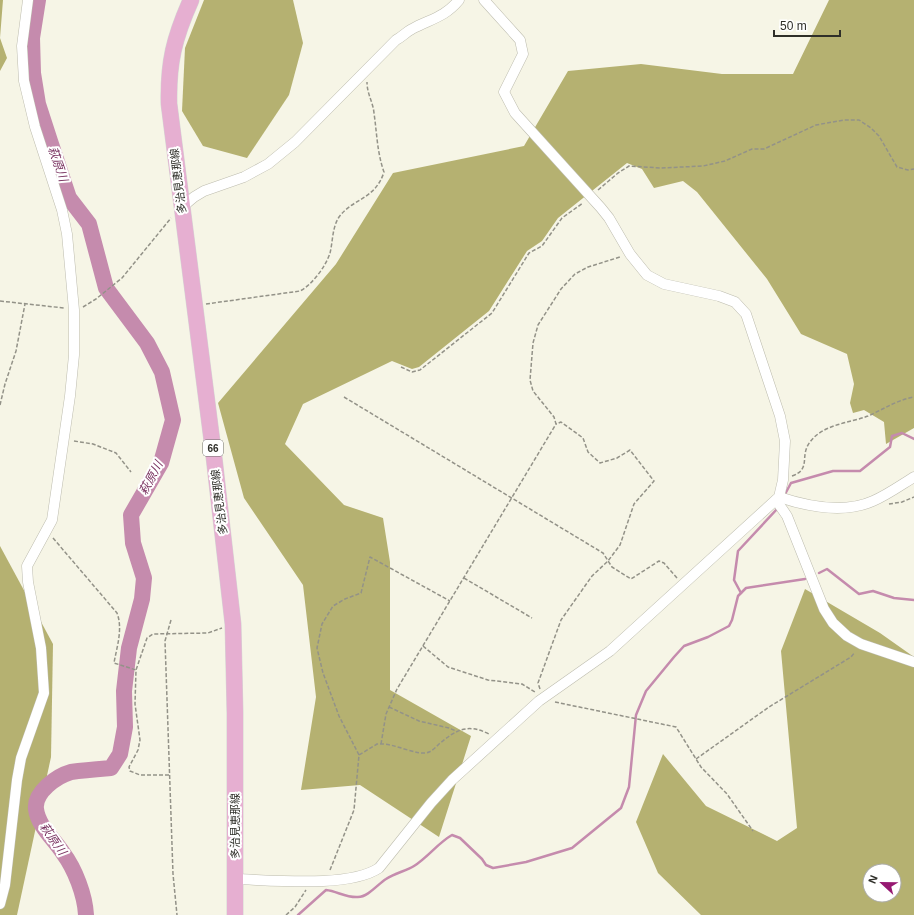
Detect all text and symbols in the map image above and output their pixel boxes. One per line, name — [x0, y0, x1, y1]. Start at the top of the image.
scale bar — [774, 12, 840, 38]
text: 50 m — [780, 19, 807, 33]
water label: 萩原川 — [46, 145, 71, 185]
street label: 多治見恵那線 — [168, 148, 188, 214]
road number: 66 — [203, 440, 223, 456]
water label: 萩原川 — [136, 457, 167, 497]
street label: 多治見恵那線 — [209, 469, 229, 535]
street label: 多治見恵那線 — [229, 793, 241, 859]
water label: 萩原川 — [37, 820, 70, 859]
north arrow — [862, 863, 902, 903]
text: N — [866, 873, 880, 885]

